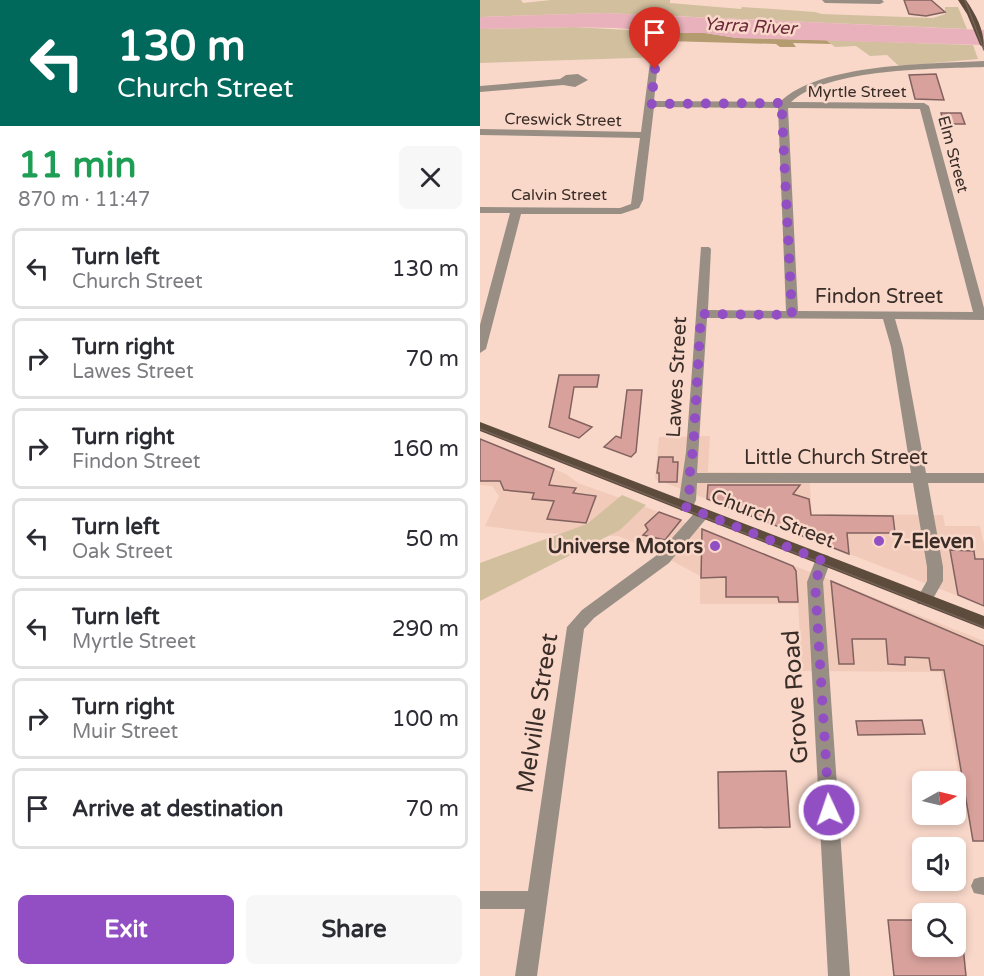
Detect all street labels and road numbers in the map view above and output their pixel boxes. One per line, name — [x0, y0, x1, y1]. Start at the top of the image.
street label: Myrtle Street — [807, 82, 907, 102]
street label: Creswick Street — [504, 109, 622, 131]
street label: Elm Street — [933, 114, 973, 195]
street label: Calvin Street — [511, 185, 607, 205]
street label: Findon Street — [815, 285, 944, 309]
street label: Lawes Street — [662, 315, 692, 438]
street label: Little Church Street — [744, 446, 928, 470]
street label: Church Street — [707, 484, 838, 554]
street label: Grove Road — [776, 629, 815, 765]
street label: Melville Street — [511, 631, 564, 795]

